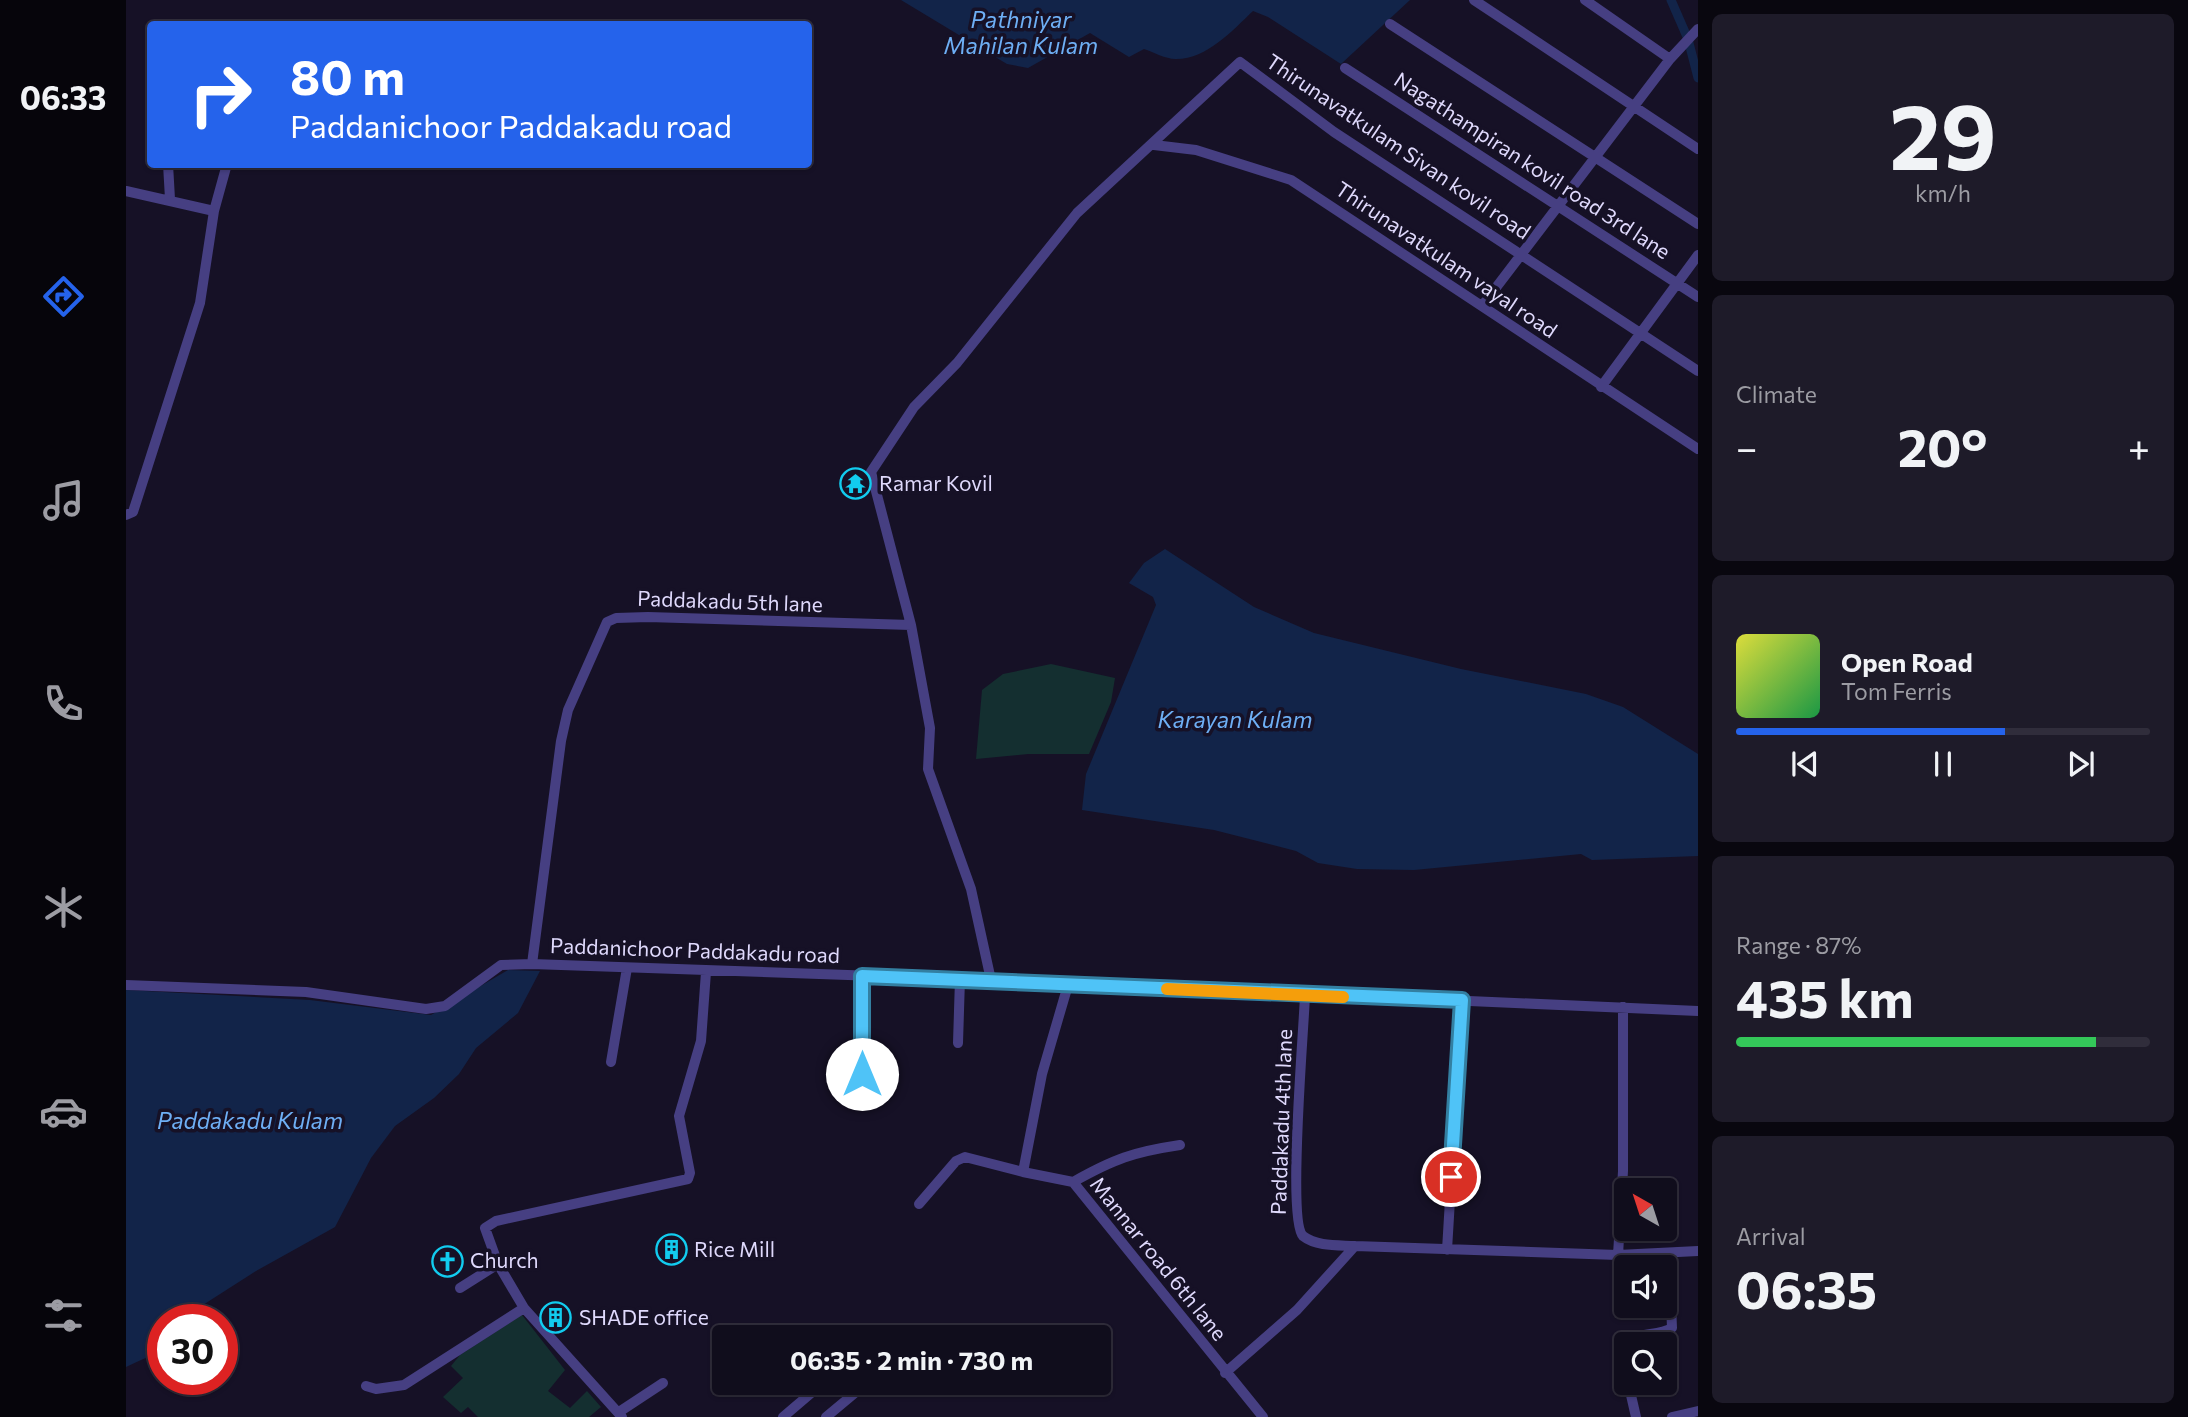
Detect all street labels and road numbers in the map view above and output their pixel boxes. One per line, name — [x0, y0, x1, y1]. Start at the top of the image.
street label: Thirunavatkulam Sivan kovil road — [1262, 48, 1536, 244]
street label: Nagathampiran kovil road 3rd lane — [1390, 66, 1675, 263]
street label: Thirunavatkulam vayal road — [1331, 175, 1562, 342]
street label: Paddakadu 5th lane — [637, 585, 823, 616]
street label: Paddanichoor Paddakadu road — [550, 932, 840, 967]
street label: Paddakadu 4th lane — [1265, 1028, 1296, 1215]
street label: Mannar road 6th lane — [1086, 1171, 1233, 1345]

